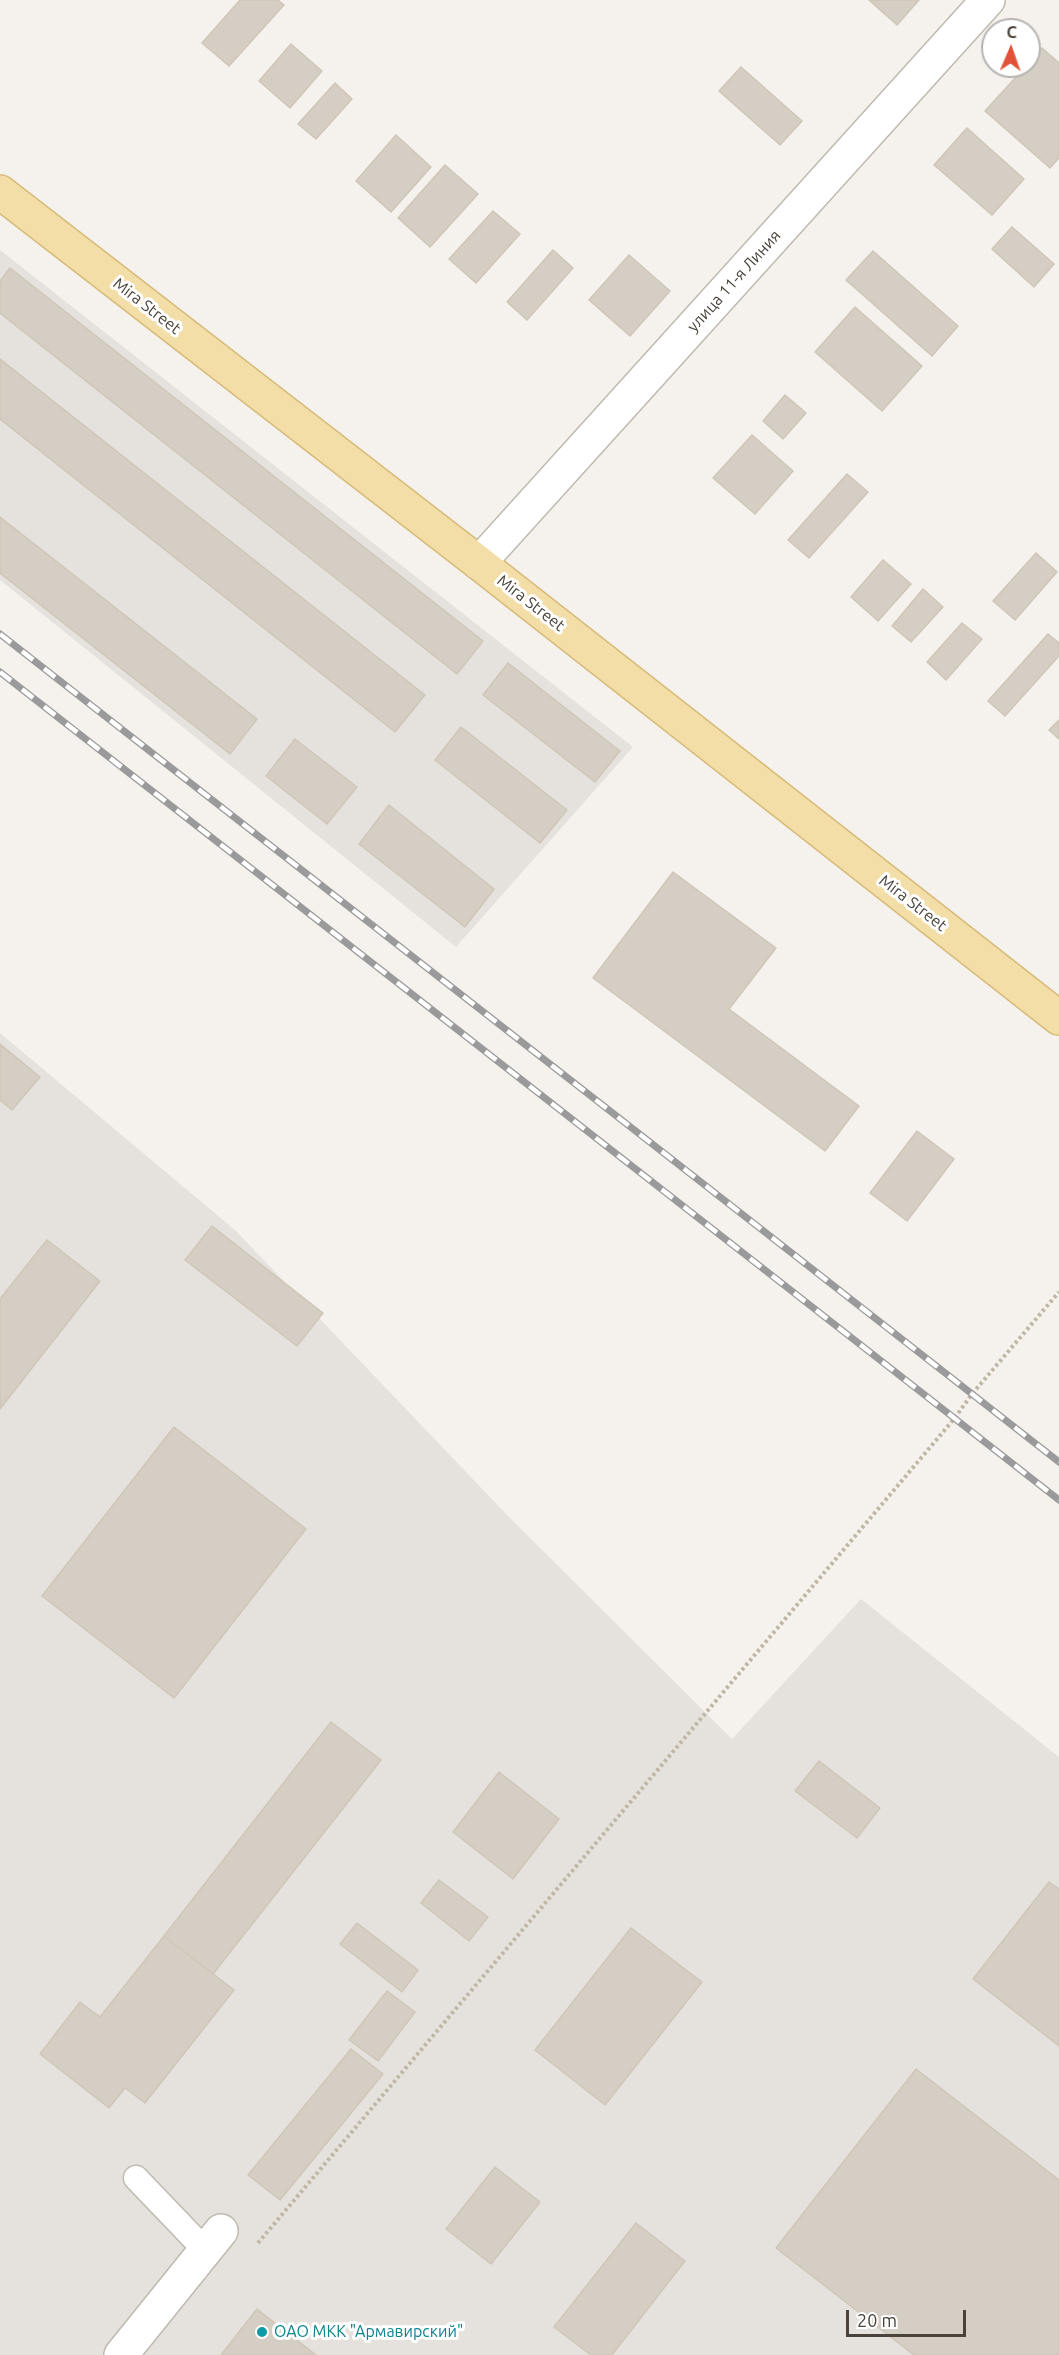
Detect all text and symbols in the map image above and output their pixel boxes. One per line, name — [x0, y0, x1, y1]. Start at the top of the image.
north arrow — [981, 18, 1041, 78]
text: С — [1006, 23, 1017, 41]
street label: улица 11-я Линия — [683, 226, 785, 336]
street label: Mira Street — [109, 274, 185, 338]
street label: Mira Street — [493, 571, 569, 635]
street label: Mira Street — [875, 871, 951, 935]
scale bar — [849, 2298, 969, 2336]
text: 20 m — [857, 2310, 897, 2330]
place label: ОАО МКК "Армавирский" — [274, 2322, 463, 2342]
marker: ОАО МКК "Армавирский" — [255, 2325, 269, 2339]

